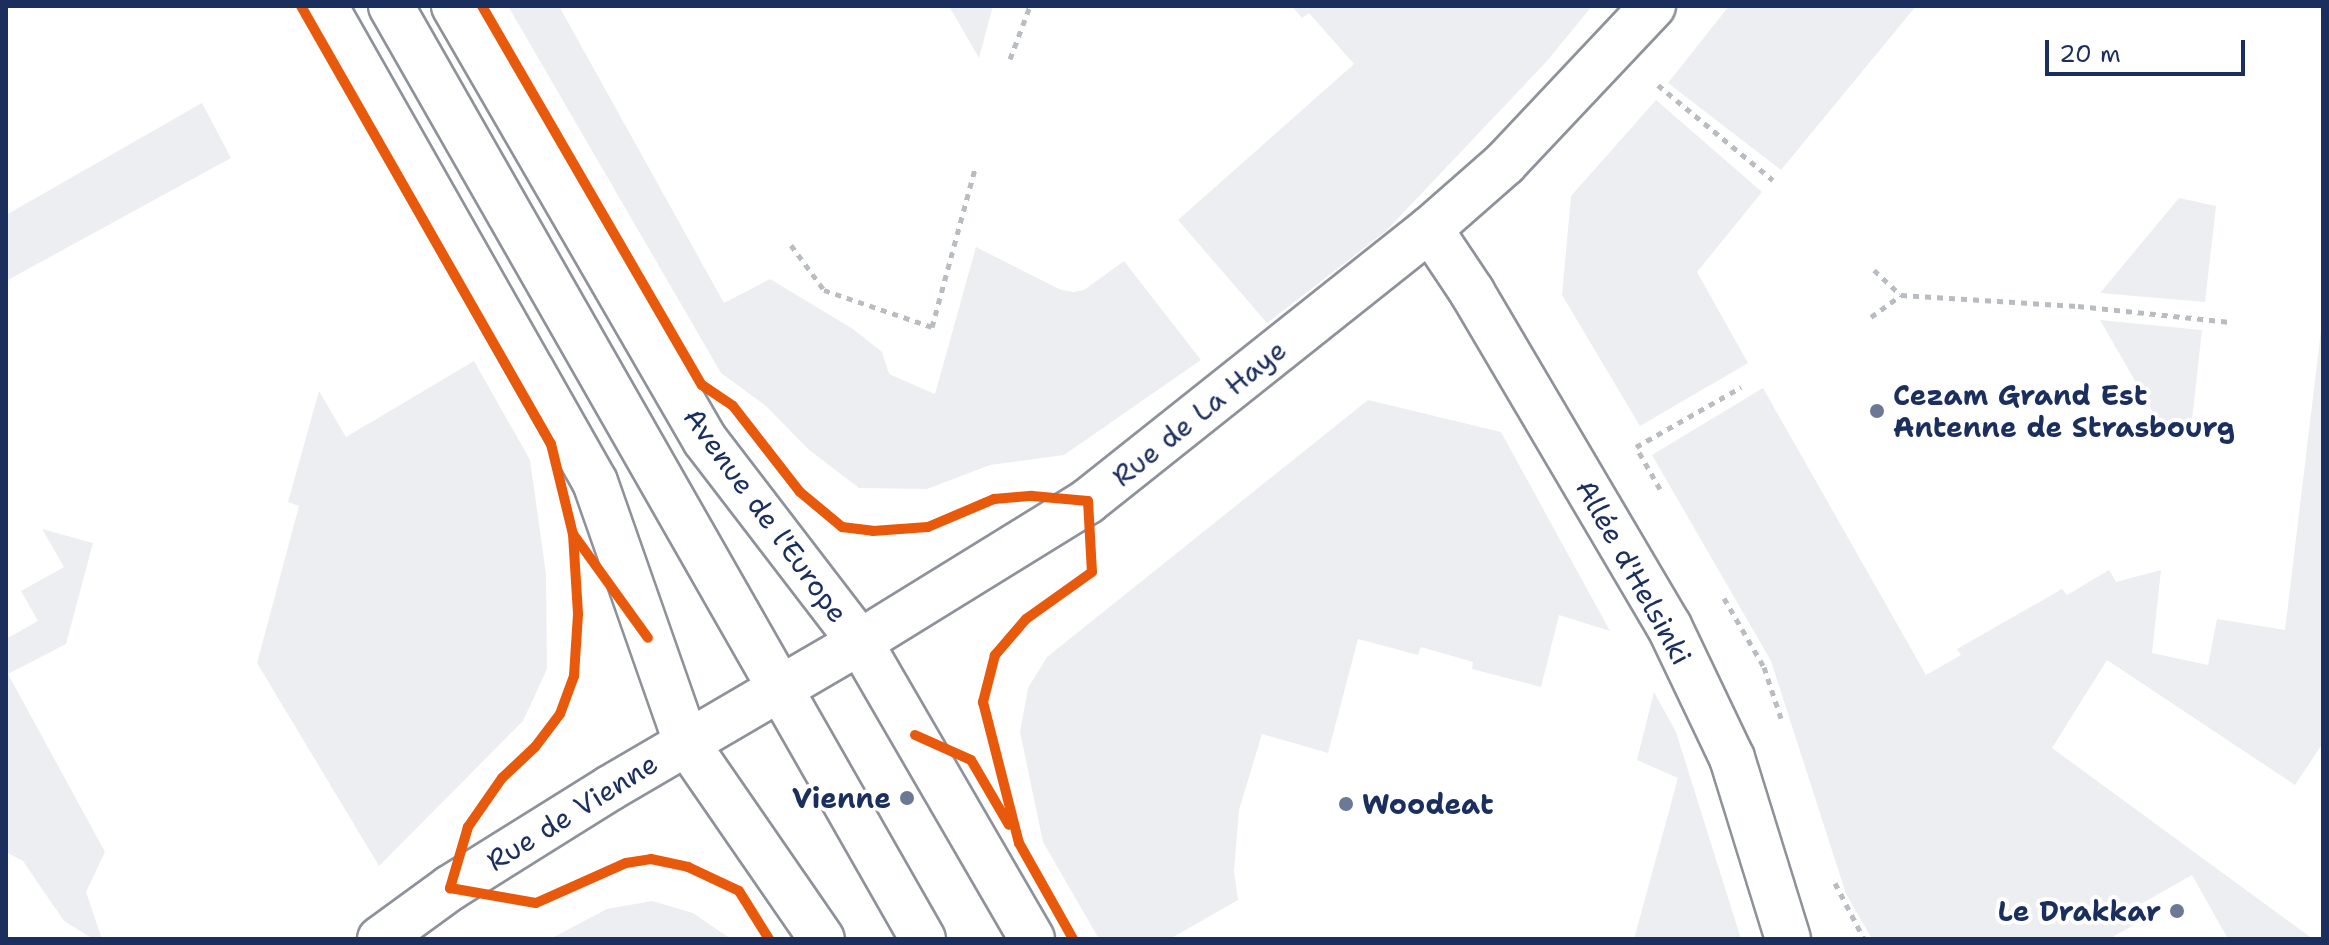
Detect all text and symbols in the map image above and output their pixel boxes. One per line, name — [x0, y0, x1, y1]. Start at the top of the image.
scale bar — [2049, 24, 2249, 74]
text: 20 m — [2059, 38, 2121, 70]
street label: Rue de La Haye — [1105, 333, 1293, 493]
place label: Cezam Grand Est Antenne de Strasbourg — [1893, 378, 2235, 444]
street label: Avenue de l'Europe — [677, 401, 855, 629]
marker: Cezam Grand Est Antenne de Strasbourg — [1868, 402, 1886, 420]
street label: Allée d'Helsinki — [1569, 474, 1699, 670]
street label: Rue de Vienne — [480, 746, 664, 878]
place label: Vienne — [792, 781, 891, 815]
place label: Woodeat — [1362, 787, 1494, 821]
marker: Vienne — [898, 789, 916, 807]
marker: Woodeat — [1337, 795, 1355, 813]
place label: Le Drakkar — [1998, 894, 2161, 928]
marker: Le Drakkar — [2168, 902, 2186, 920]

